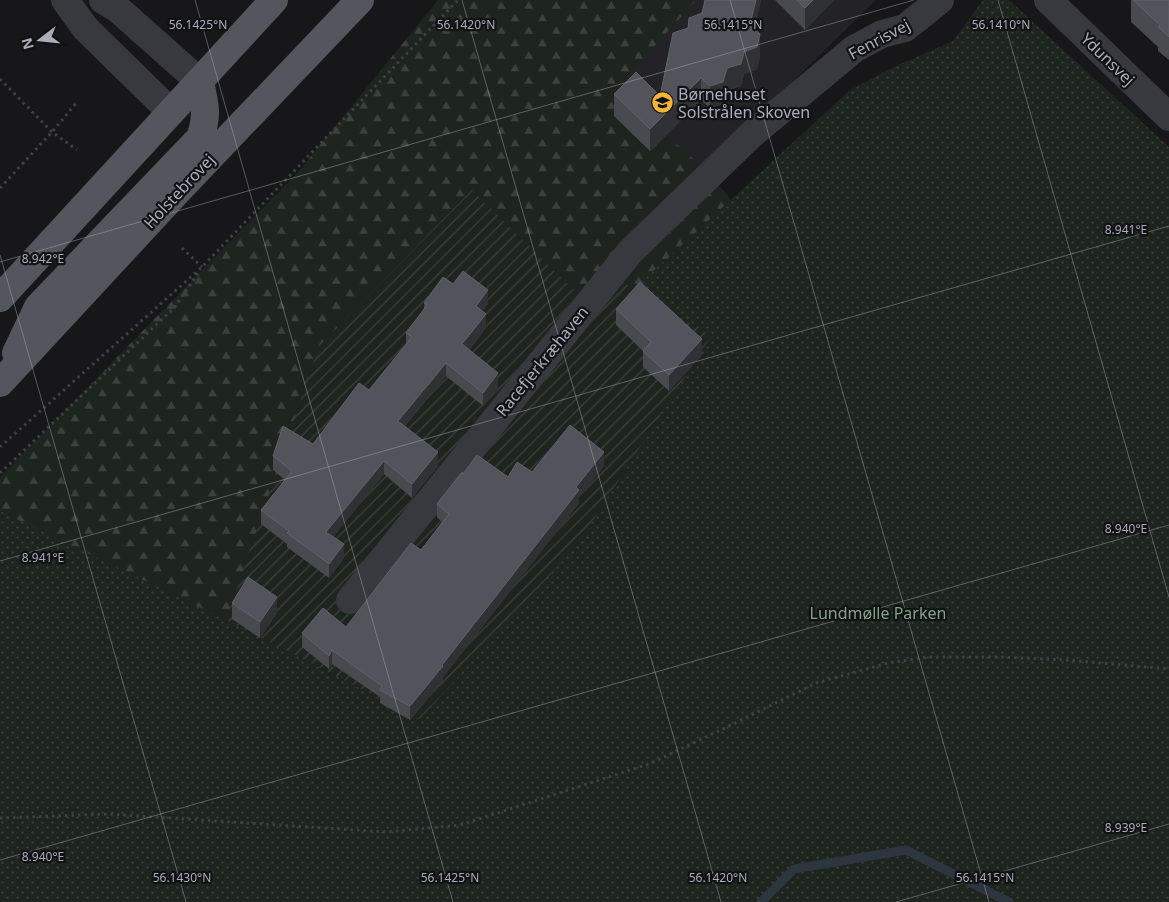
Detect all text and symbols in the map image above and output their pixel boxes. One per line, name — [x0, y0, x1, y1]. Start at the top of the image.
street label: Fenrisvej — [844, 14, 914, 64]
north arrow — [15, 15, 65, 65]
text: 56.1425°N — [169, 16, 227, 33]
text: 56.1420°N — [437, 16, 495, 33]
text: 56.1415°N — [704, 16, 762, 33]
text: 56.1410°N — [972, 16, 1030, 33]
street label: Ydunsvej — [1076, 28, 1140, 90]
text: N — [16, 36, 38, 52]
place label: Børnehuset Solstrålen Skoven — [678, 83, 810, 123]
school or university icon: Børnehuset Solstrålen Skoven — [650, 91, 674, 115]
street label: Holstebrovej — [139, 149, 219, 233]
text: 8.941°E — [1105, 221, 1147, 238]
text: 8.942°E — [22, 250, 64, 267]
street label: Racefjerkræhaven — [491, 301, 593, 421]
text: 8.940°E — [1105, 520, 1147, 537]
text: 8.941°E — [22, 549, 64, 566]
park label: Lundmølle Parken — [810, 602, 946, 624]
text: 8.939°E — [1105, 819, 1147, 836]
text: 8.940°E — [22, 848, 64, 865]
text: 56.1430°N — [153, 869, 211, 886]
text: 56.1425°N — [421, 869, 479, 886]
text: 56.1420°N — [689, 869, 747, 886]
text: 56.1415°N — [956, 869, 1014, 886]

